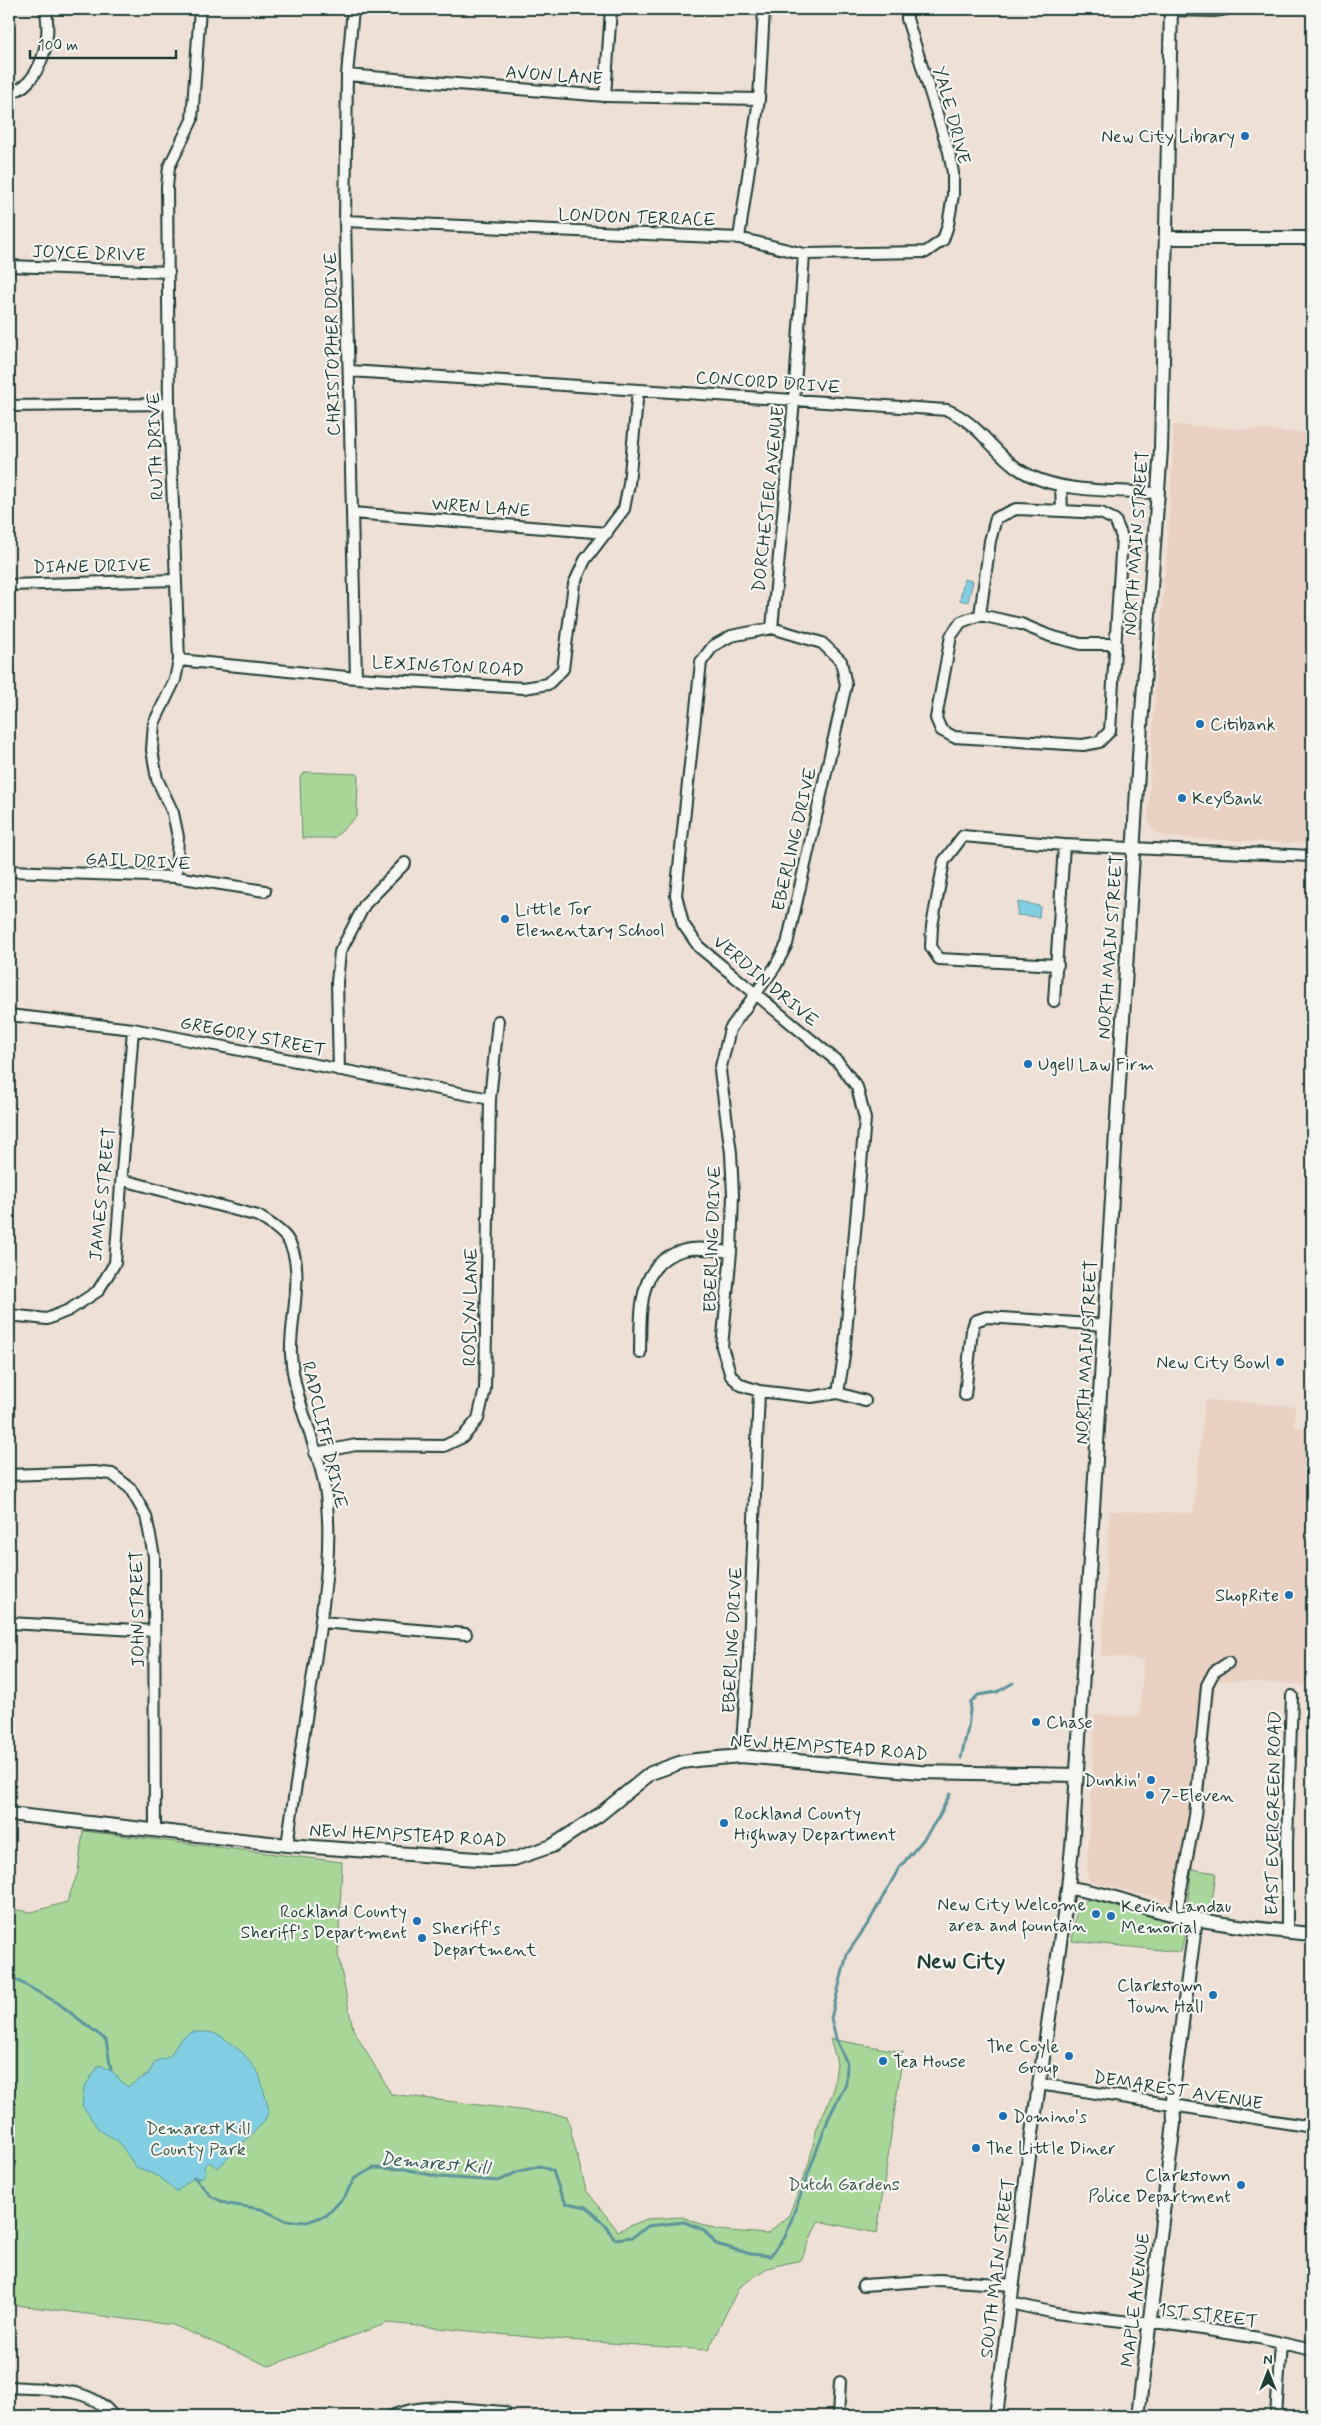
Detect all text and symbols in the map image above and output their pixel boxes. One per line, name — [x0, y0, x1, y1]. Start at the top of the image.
scale bar — [30, 28, 176, 60]
text: 100 m — [38, 36, 78, 56]
street label: AVON LANE — [505, 61, 603, 91]
street label: YALE DRIVE — [926, 64, 976, 167]
place label: New City Library — [1101, 125, 1235, 149]
marker: New City Library — [1239, 130, 1251, 142]
street label: LONDON TERRACE — [558, 203, 717, 233]
street label: JOYCE DRIVE — [32, 240, 146, 268]
street label: CHRISTOPHER DRIVE — [319, 252, 347, 436]
street label: CONCORD DRIVE — [695, 366, 841, 400]
street label: RUTH DRIVE — [142, 391, 170, 501]
street label: DORCHESTER AVENUE — [747, 405, 791, 593]
street label: NORTH MAIN STREET — [1119, 450, 1155, 636]
street label: WREN LANE — [431, 493, 531, 523]
street label: DIANE DRIVE — [33, 554, 152, 580]
street label: LEXINGTON ROAD — [371, 651, 525, 683]
place label: Citibank — [1210, 713, 1276, 737]
marker: Citibank — [1194, 718, 1206, 730]
street label: EBERLING DRIVE — [767, 765, 823, 914]
place label: KeyBank — [1192, 787, 1263, 811]
marker: KeyBank — [1176, 792, 1188, 804]
street label: GAIL DRIVE — [85, 847, 192, 877]
street label: NORTH MAIN STREET — [1093, 854, 1129, 1040]
place label: Little Tor Elementary School — [515, 898, 665, 943]
marker: Little Tor Elementary School — [499, 913, 511, 925]
street label: VERDIN DRIVE — [708, 931, 823, 1033]
street label: GREGORY STREET — [178, 1011, 328, 1063]
place label: Ugell Law Firm — [1038, 1053, 1155, 1077]
marker: Ugell Law Firm — [1022, 1058, 1034, 1070]
street label: JAMES STREET — [84, 1126, 122, 1262]
street label: EBERLING DRIVE — [698, 1165, 728, 1313]
street label: ROSLYN LANE — [458, 1247, 484, 1367]
street label: NORTH MAIN STREET — [1070, 1259, 1104, 1445]
place label: New City Bowl — [1156, 1351, 1270, 1375]
marker: New City Bowl — [1274, 1356, 1286, 1368]
street label: RADCLIFF DRIVE — [295, 1359, 353, 1511]
street label: JOHN STREET — [125, 1550, 151, 1668]
street label: EBERLING DRIVE — [717, 1566, 749, 1714]
place label: ShopRite — [1215, 1584, 1279, 1608]
marker: ShopRite — [1283, 1589, 1295, 1601]
place label: Chase — [1046, 1711, 1093, 1735]
street label: EAST EVERGREEN ROAD — [1260, 1711, 1288, 1916]
marker: Chase — [1030, 1716, 1042, 1728]
street label: NEW HEMPSTEAD ROAD — [729, 1729, 928, 1767]
place label: Dunkin' — [1084, 1769, 1141, 1793]
marker: Dunkin' — [1145, 1774, 1157, 1786]
place label: 7-Eleven — [1160, 1784, 1234, 1808]
marker: 7-Eleven — [1144, 1789, 1156, 1801]
place label: Rockland County Highway Department — [734, 1802, 897, 1849]
marker: Rockland County Highway Department — [718, 1817, 730, 1829]
street label: NEW HEMPSTEAD ROAD — [309, 1819, 507, 1853]
place label: New City Welcome area and fountain — [937, 1893, 1086, 1940]
place label: Kevin Landau Memorial — [1121, 1895, 1231, 1940]
place label: Rockland County Sheriff's Department — [241, 1900, 407, 1945]
marker: New City Welcome area and fountain — [1090, 1908, 1102, 1920]
marker: Kevin Landau Memorial — [1105, 1910, 1117, 1922]
marker: Rockland County Sheriff's Department — [411, 1915, 423, 1927]
place label: Sheriff's Department — [432, 1917, 537, 1962]
marker: Sheriff's Department — [416, 1932, 428, 1944]
district label: New City — [917, 1948, 1005, 1976]
place label: Clarkstown Town Hall — [1117, 1974, 1203, 2019]
marker: Clarkstown Town Hall — [1207, 1989, 1219, 2001]
place label: The Coyle Group — [987, 2035, 1059, 2080]
place label: Tea House — [893, 2050, 966, 2074]
marker: The Coyle Group — [1063, 2050, 1075, 2062]
marker: Tea House — [877, 2055, 889, 2067]
street label: DEMAREST AVENUE — [1091, 2066, 1264, 2116]
place label: Domino's — [1013, 2105, 1087, 2129]
marker: Domino's — [997, 2110, 1009, 2122]
park label: Demarest Kill County Park — [146, 2117, 250, 2162]
place label: The Little Diner — [986, 2137, 1116, 2161]
marker: The Little Diner — [970, 2142, 982, 2154]
water label: Demarest Kill — [379, 2146, 494, 2181]
place label: Clarkstown Police Department — [1088, 2164, 1231, 2209]
park label: Dutch Gardens — [788, 2173, 900, 2197]
street label: SOUTH MAIN STREET — [975, 2176, 1021, 2360]
marker: Clarkstown Police Department — [1235, 2179, 1247, 2191]
street label: MAPLE AVENUE — [1116, 2232, 1156, 2369]
street label: 1ST STREET — [1157, 2298, 1259, 2334]
north arrow — [1244, 2348, 1294, 2398]
text: N — [1263, 2351, 1273, 2369]

